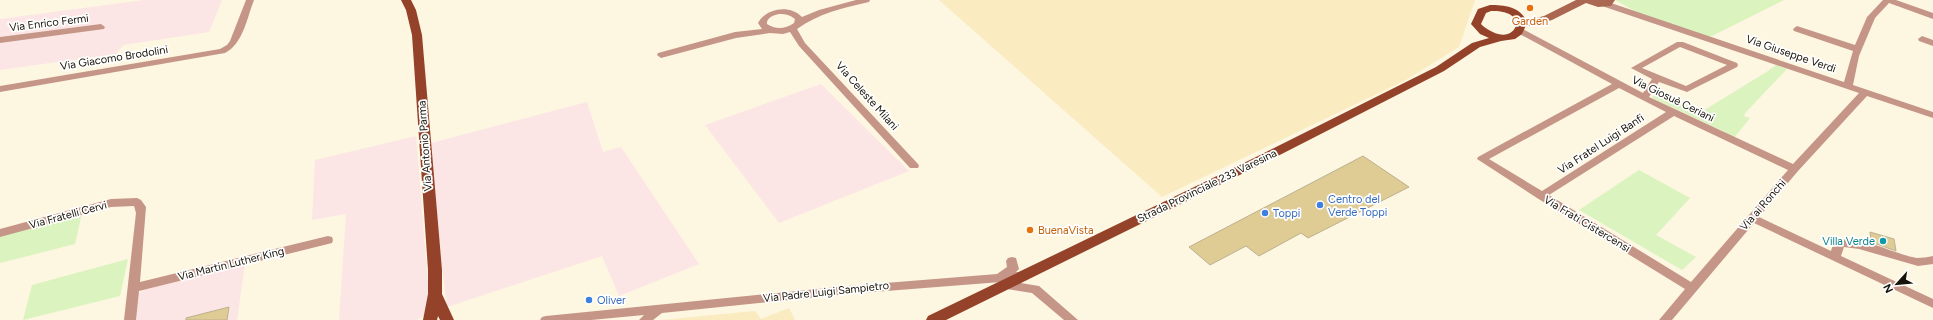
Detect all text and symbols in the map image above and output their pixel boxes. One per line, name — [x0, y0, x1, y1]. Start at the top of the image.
marker: Garden — [1525, 3, 1535, 13]
street label: Via Enrico Fermi — [8, 12, 90, 34]
place label: Garden — [1512, 15, 1548, 28]
street label: Via Giuseppe Verdi — [1744, 32, 1838, 76]
street label: Via Giacomo Brodolini — [59, 43, 169, 73]
street label: Via Celeste Milani — [833, 59, 901, 133]
street label: Via Giosuè Ceriani — [1630, 73, 1716, 125]
street label: Via Antonio Parma — [415, 100, 435, 192]
street label: Via Fratel Luigi Banfi — [1555, 111, 1647, 177]
street label: Strada Provinciale 233 Varesina — [1135, 146, 1279, 226]
street label: Via ai Ronchi — [1737, 177, 1789, 233]
place label: Centro del Verde Toppi — [1328, 193, 1387, 219]
street label: Via Frati Cistercensi — [1541, 193, 1633, 255]
street label: Via Fratelli Cervi — [28, 198, 108, 232]
marker: Centro del Verde Toppi — [1315, 200, 1325, 210]
place label: Toppi — [1273, 207, 1300, 220]
marker: Toppi — [1260, 208, 1270, 218]
place label: BuenaVista — [1038, 224, 1094, 237]
marker: BuenaVista — [1025, 225, 1035, 235]
place label: Villa Verde — [1822, 235, 1875, 248]
marker: Villa Verde — [1878, 236, 1888, 246]
street label: Via Martin Luther King — [176, 244, 286, 284]
north arrow — [1877, 264, 1917, 304]
street label: Via Padre Luigi Sampietro — [762, 279, 890, 305]
text: N — [1881, 282, 1896, 295]
place label: Oliver — [597, 294, 626, 307]
marker: Oliver — [584, 295, 594, 305]

